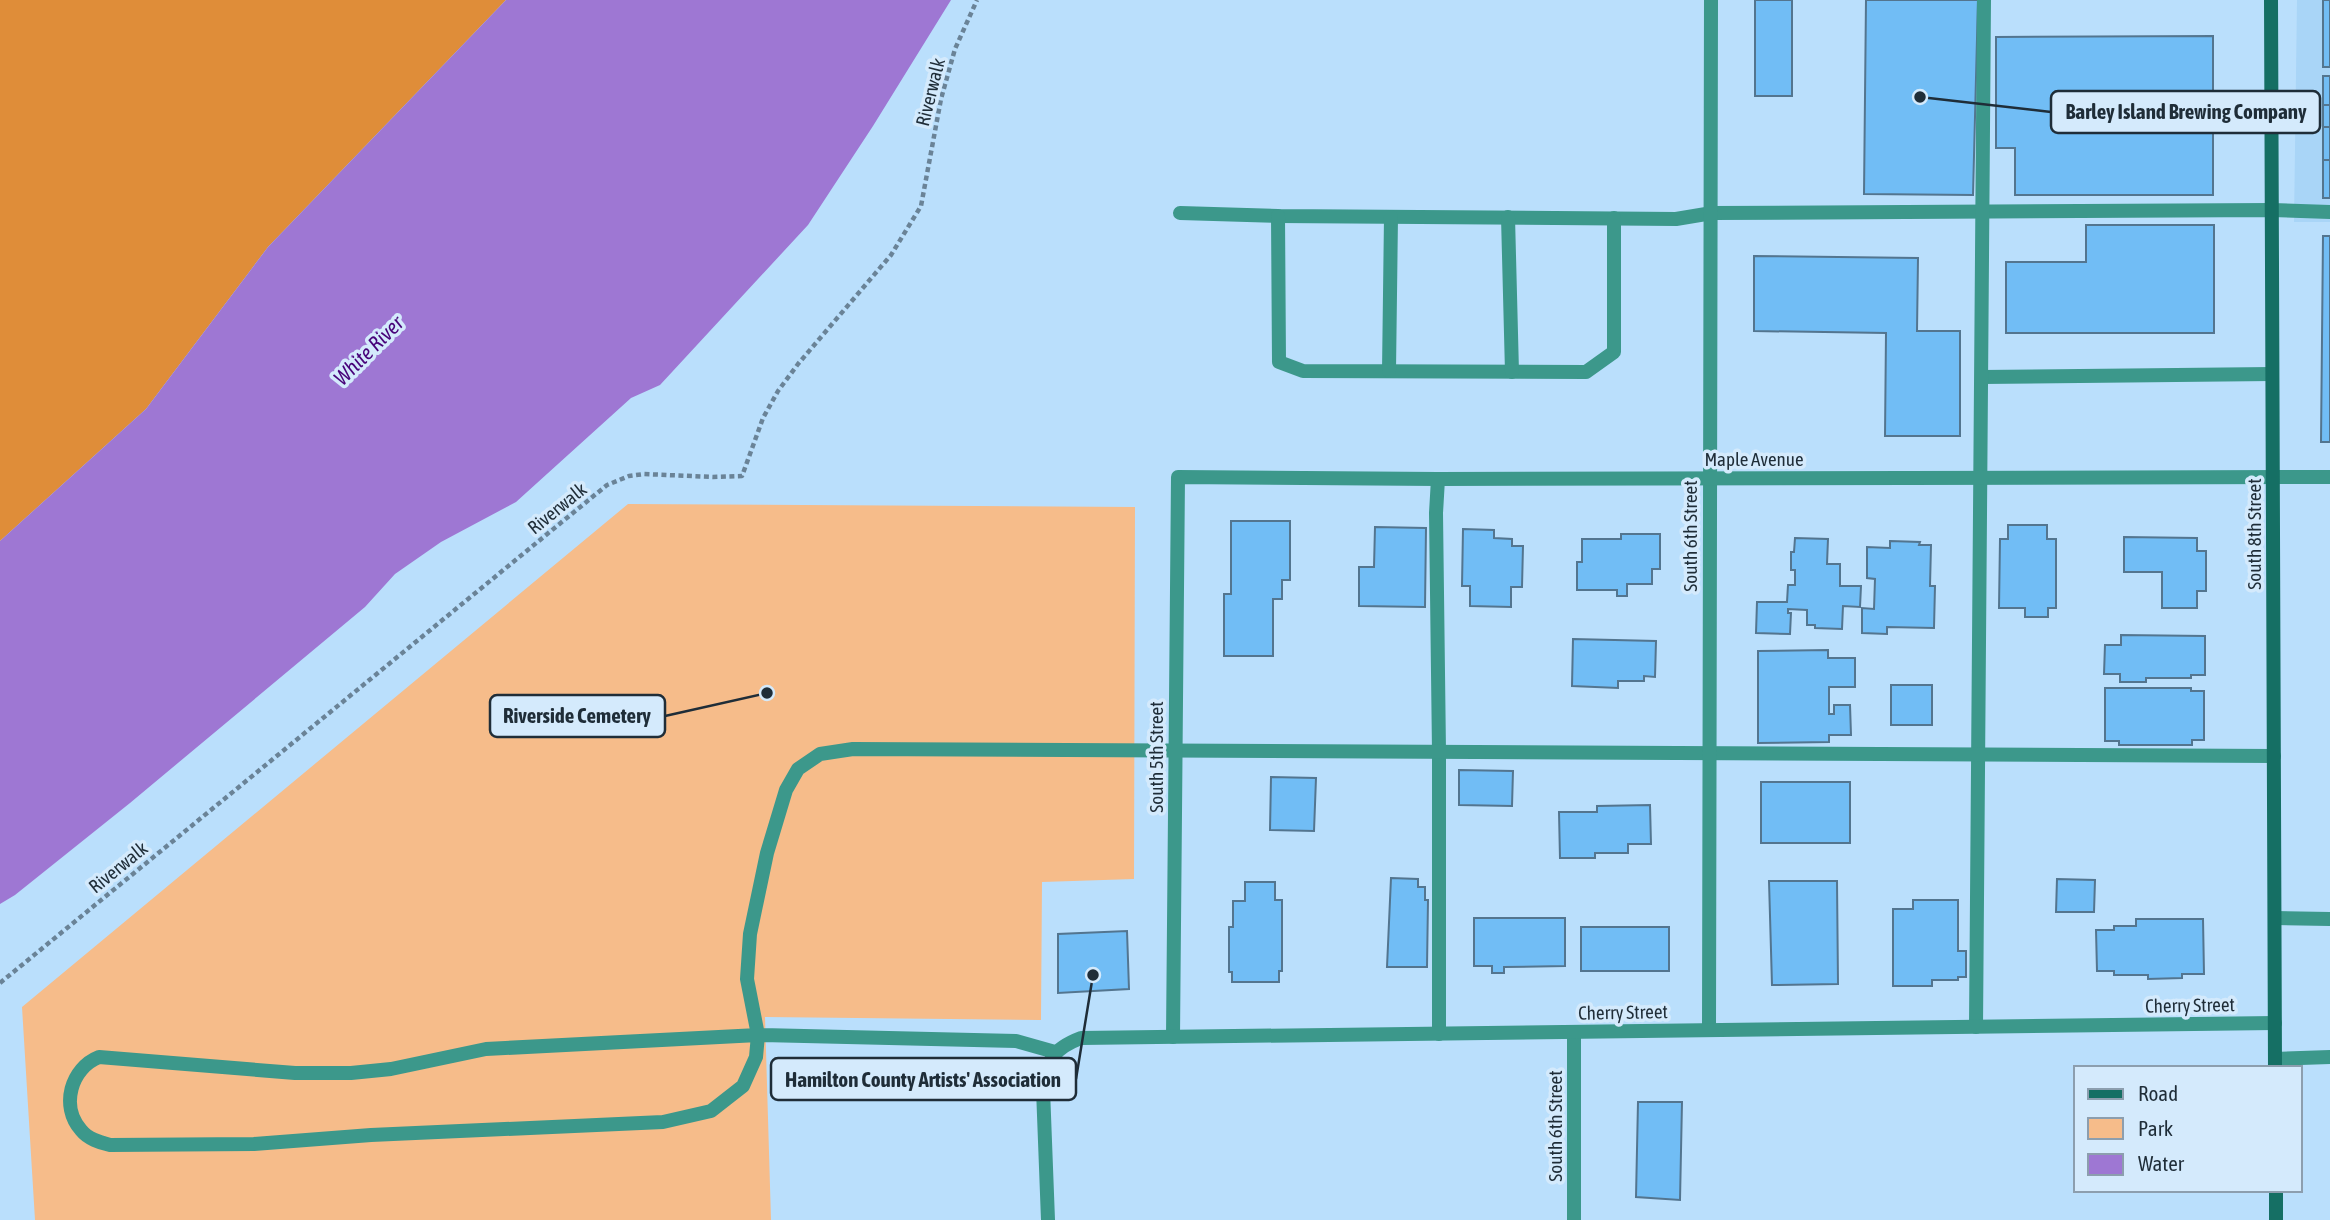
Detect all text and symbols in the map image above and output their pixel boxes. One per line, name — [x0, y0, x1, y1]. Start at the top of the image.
street label: Riverwalk — [911, 55, 949, 128]
callout: Barley Island Brewing Company — [2051, 91, 2320, 133]
text: Barley Island Brewing Company — [2065, 99, 2307, 123]
water label: White River — [328, 310, 408, 390]
street label: Maple Avenue — [1704, 448, 1804, 470]
street label: Riverwalk — [523, 477, 591, 538]
street label: South 8th Street — [2243, 478, 2265, 590]
street label: South 6th Street — [1679, 480, 1701, 592]
callout: Riverside Cemetery — [490, 695, 665, 737]
street label: South 5th Street — [1145, 701, 1167, 813]
text: Riverside Cemetery — [503, 703, 651, 727]
street label: Riverwalk — [84, 836, 152, 897]
street label: Cherry Street — [2145, 993, 2235, 1017]
street label: Cherry Street — [1578, 1000, 1668, 1024]
callout: Hamilton County Artists' Association — [771, 1058, 1076, 1100]
legend — [2074, 1066, 2302, 1192]
text: Hamilton County Artists' Association — [785, 1067, 1061, 1091]
street label: South 6th Street — [1544, 1070, 1566, 1182]
text: Road — [2138, 1081, 2178, 1105]
text: Park — [2138, 1116, 2173, 1140]
text: Water — [2138, 1151, 2185, 1175]

